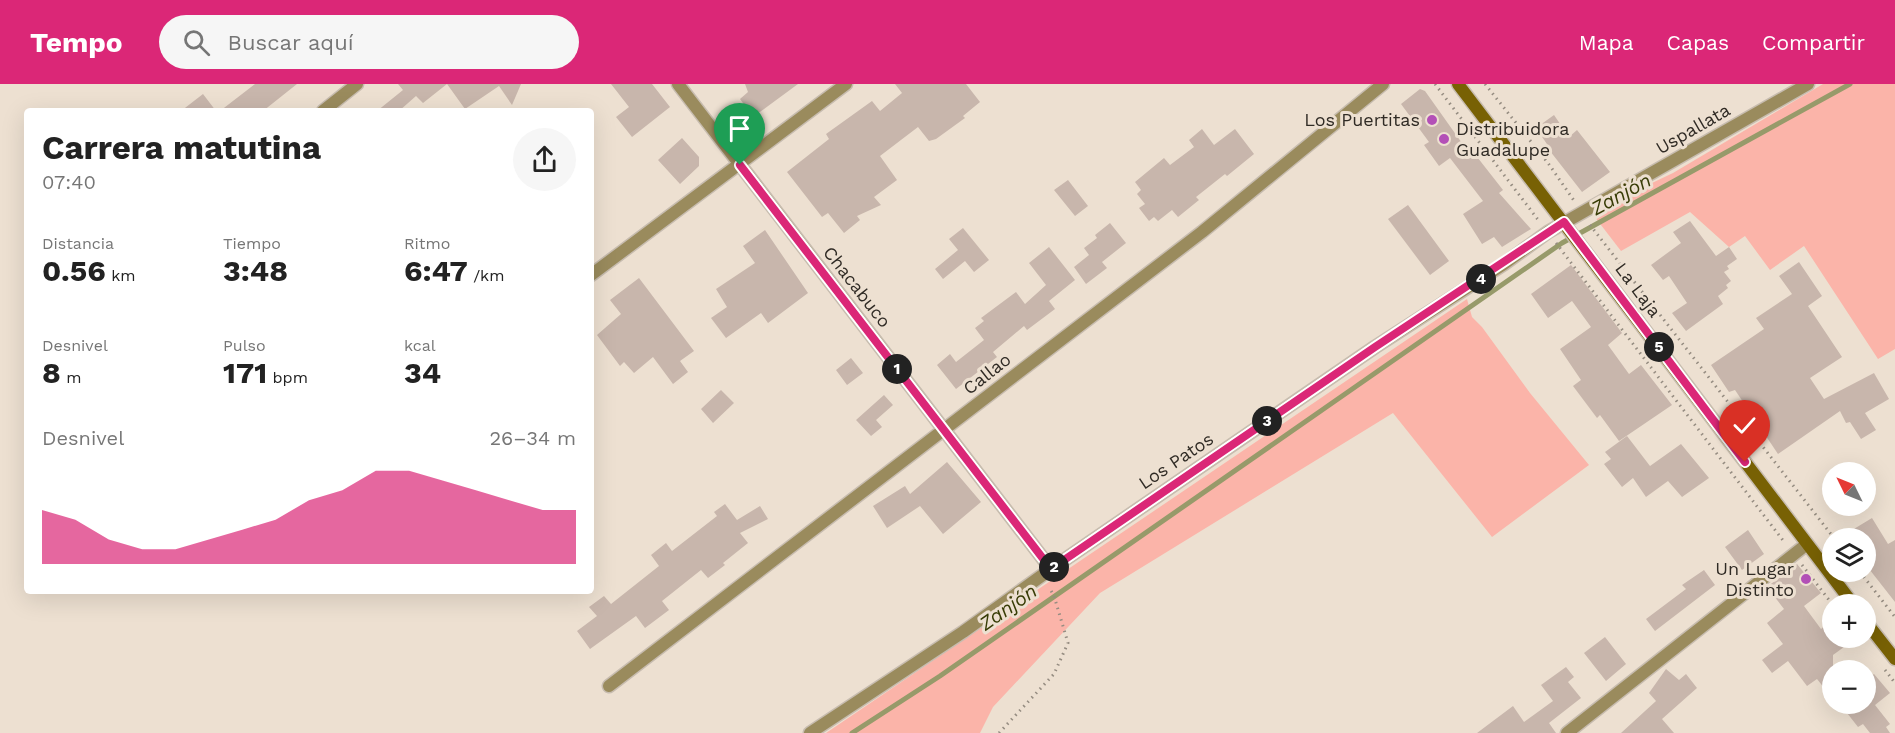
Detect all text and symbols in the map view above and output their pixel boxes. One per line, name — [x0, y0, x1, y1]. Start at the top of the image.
search box — [159, 15, 579, 69]
text: Tempo — [30, 26, 123, 59]
icon: search — [180, 26, 213, 59]
text: Buscar aquí — [228, 30, 354, 55]
text: Mapa — [1579, 30, 1634, 55]
text: Capas — [1667, 30, 1729, 55]
text: Compartir — [1762, 30, 1865, 55]
street label: Uspallata — [1652, 99, 1734, 158]
pin — [714, 103, 765, 165]
place label: Los Puertitas — [1304, 109, 1420, 130]
icon: arrive — [723, 112, 756, 145]
marker: Los Puertitas — [1425, 113, 1439, 127]
place label: Distribuidora Guadalupe — [1456, 118, 1569, 160]
text: Carrera matutina — [42, 128, 321, 167]
button: share — [513, 128, 576, 191]
marker: Distribuidora Guadalupe — [1437, 132, 1451, 146]
water label: Zanjón — [1586, 168, 1655, 221]
text: 07:40 — [42, 170, 96, 194]
text: Distancia — [42, 234, 114, 253]
text: Tiempo — [223, 234, 281, 253]
text: Ritmo — [404, 234, 450, 253]
street label: Chacabuco — [819, 242, 896, 331]
text: 0.56 — [42, 253, 106, 288]
text: 3:48 — [223, 253, 288, 288]
text: 6:47 — [404, 253, 468, 288]
street label: La Laja — [1611, 258, 1666, 321]
pin: 4 — [1466, 264, 1496, 294]
text: km — [106, 266, 135, 285]
text: /km — [468, 266, 504, 285]
text: 4 — [1476, 269, 1486, 288]
pin: 5 — [1644, 332, 1674, 362]
text: Desnivel — [42, 336, 108, 355]
text: Pulso — [223, 336, 266, 355]
text: kcal — [404, 336, 436, 355]
text: 5 — [1654, 337, 1664, 356]
street label: Callao — [959, 349, 1015, 399]
pin: 1 — [882, 354, 912, 384]
text: 8 — [42, 355, 61, 390]
text: 171 — [223, 355, 267, 390]
text: 34 — [404, 355, 441, 390]
text: 1 — [894, 359, 900, 378]
text: m — [61, 368, 82, 387]
text: bpm — [267, 368, 308, 387]
pin — [1719, 400, 1770, 462]
pin: 3 — [1252, 406, 1282, 436]
icon: check — [1728, 409, 1761, 442]
text: 3 — [1262, 411, 1272, 430]
text: Desnivel — [42, 426, 124, 450]
text: 26–34 m — [489, 426, 576, 450]
street label: Los Patos — [1134, 428, 1217, 493]
north arrow — [1822, 462, 1876, 516]
map controls — [1822, 462, 1876, 714]
button: layers — [1822, 528, 1876, 582]
pin: 2 — [1039, 552, 1069, 582]
text: 2 — [1049, 557, 1059, 576]
place label: Un Lugar Distinto — [1715, 558, 1794, 600]
marker: Un Lugar Distinto — [1799, 572, 1813, 586]
water label: Zanjón — [974, 579, 1041, 636]
button: + — [1822, 594, 1876, 648]
button: − — [1822, 660, 1876, 714]

